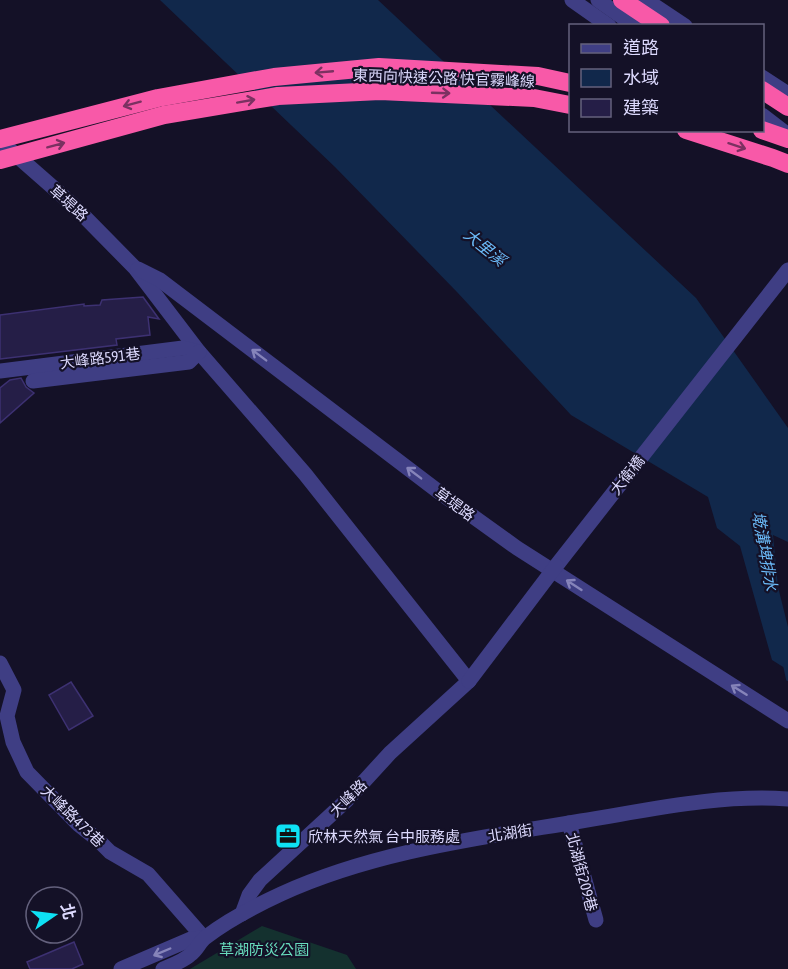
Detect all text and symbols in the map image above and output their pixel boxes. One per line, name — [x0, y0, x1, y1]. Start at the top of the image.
legend — [569, 24, 764, 132]
text: 道路 — [623, 37, 659, 58]
street label: 東西向快速公路 快官霧峰線 — [353, 66, 535, 90]
one-way arrow — [315, 67, 335, 78]
text: 水域 — [623, 67, 659, 88]
one-way arrow — [430, 88, 450, 99]
one-way arrow — [236, 96, 256, 107]
text: 建築 — [623, 97, 659, 118]
one-way arrow — [123, 99, 142, 111]
one-way arrow — [47, 138, 66, 150]
one-way arrow — [727, 142, 746, 153]
street label: 草堤路 — [47, 182, 91, 224]
water label: 大里溪 — [461, 225, 511, 270]
street label: 大峰路591巷 — [59, 345, 141, 371]
one-way arrow — [251, 349, 267, 362]
street label: 大衛橋 — [606, 452, 648, 498]
one-way arrow — [407, 467, 423, 480]
street label: 草堤路 — [432, 484, 478, 524]
water label: 墘溝埤排水 — [749, 510, 781, 593]
one-way arrow — [566, 579, 583, 591]
one-way arrow — [730, 683, 747, 696]
street label: 大峰路 — [326, 776, 370, 820]
street label: 大峰路473巷 — [38, 782, 108, 850]
office icon: 欣林天然氣 台中服務處 — [273, 821, 303, 851]
street label: 北湖街 — [486, 821, 534, 845]
place label: 欣林天然氣 台中服務處 — [308, 828, 460, 845]
street label: 北湖街209巷 — [563, 831, 601, 913]
north arrow — [24, 885, 84, 945]
text: 北 — [58, 901, 79, 921]
park label: 草湖防災公園 — [219, 941, 309, 958]
one-way arrow — [153, 947, 171, 958]

